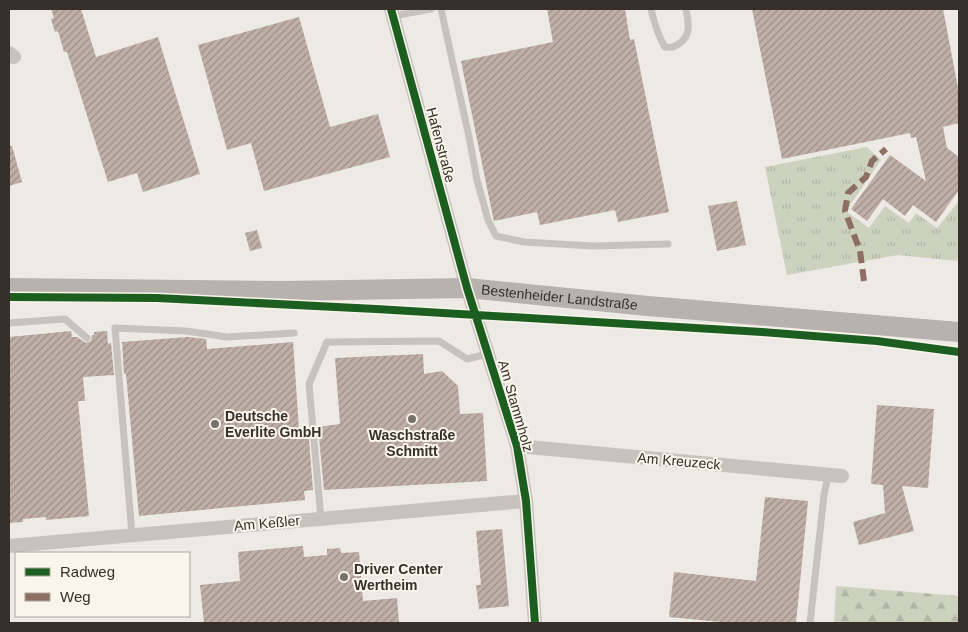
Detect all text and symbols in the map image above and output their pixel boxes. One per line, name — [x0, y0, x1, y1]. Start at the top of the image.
street label: Hafenstraße — [423, 106, 459, 184]
street label: Bestenheider Landstraße — [480, 281, 639, 313]
street label: Am Stammholz — [495, 358, 537, 454]
place label: Deutsche Everlite GmbH — [225, 408, 321, 440]
marker: Waschstraße Schmitt — [406, 413, 418, 425]
marker: Deutsche Everlite GmbH — [209, 418, 221, 430]
place label: Waschstraße Schmitt — [369, 427, 456, 459]
street label: Am Kreuzeck — [637, 449, 722, 473]
street label: Am Keßler — [233, 512, 301, 534]
legend — [15, 552, 190, 617]
place label: Driver Center Wertheim — [354, 561, 443, 593]
text: Radweg — [60, 563, 115, 580]
marker: Driver Center Wertheim — [338, 571, 350, 583]
text: Weg — [60, 588, 91, 605]

